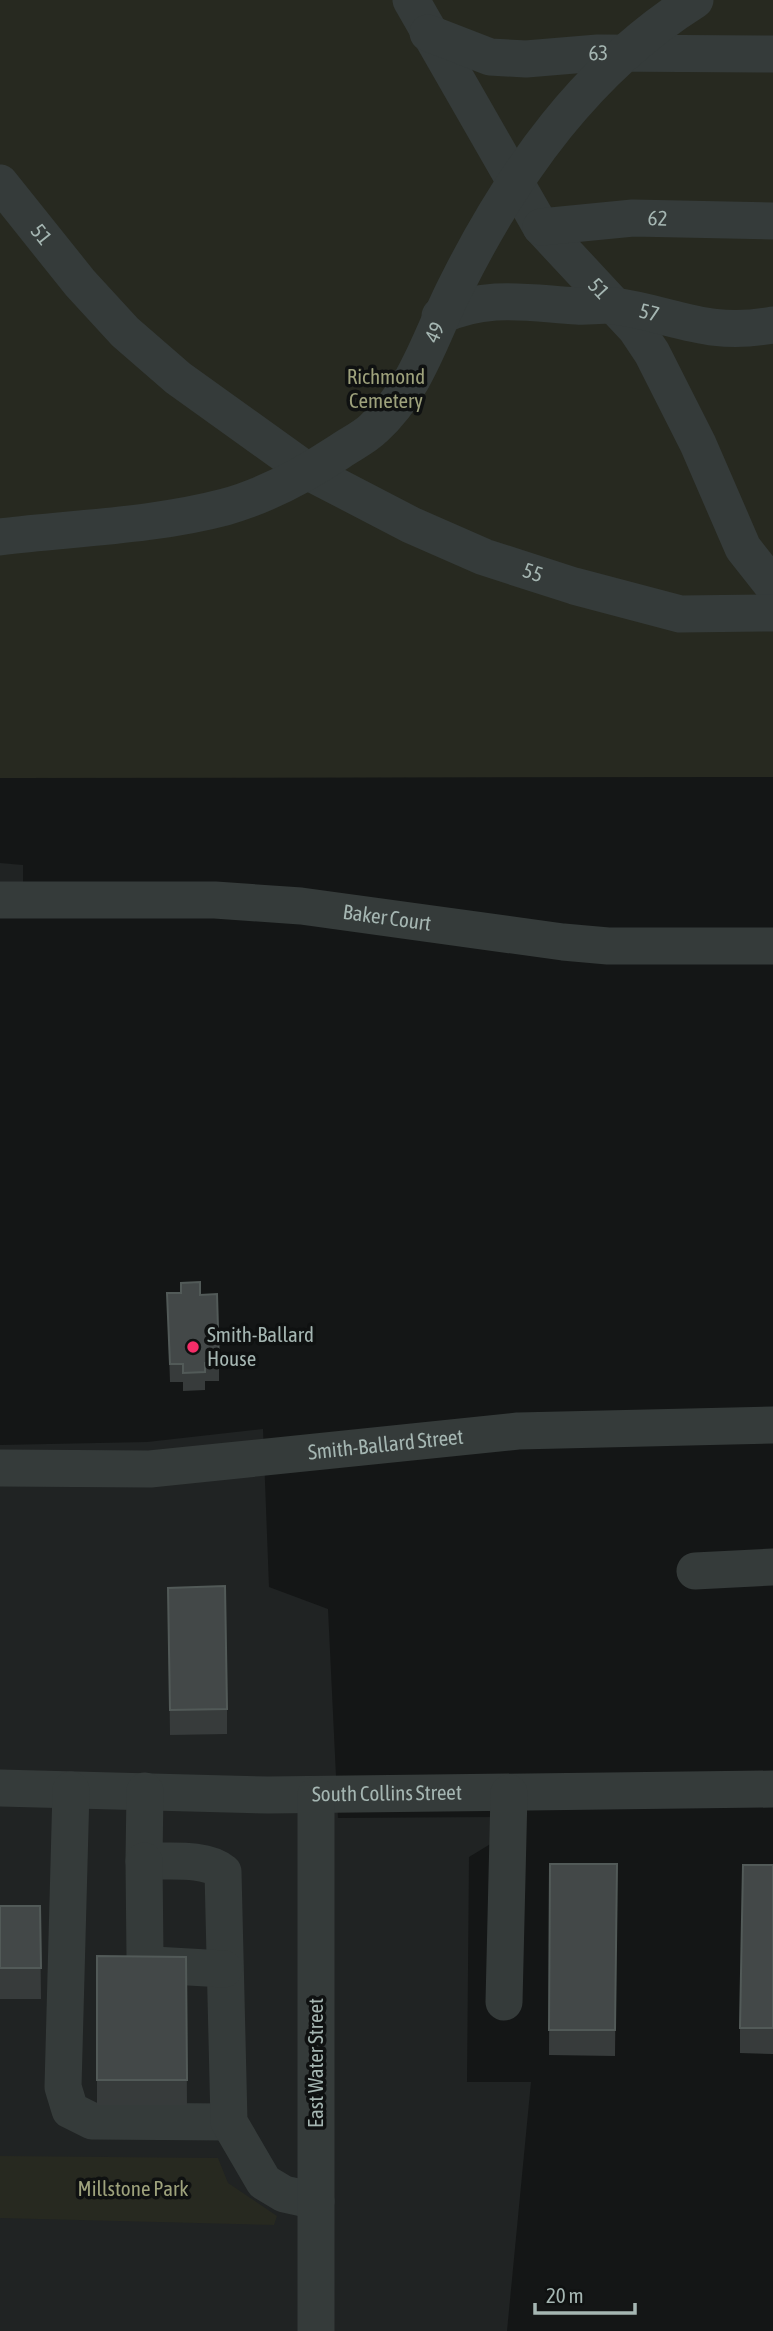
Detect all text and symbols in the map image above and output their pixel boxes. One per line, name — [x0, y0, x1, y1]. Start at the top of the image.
street label: 63 — [587, 40, 608, 65]
street label: 62 — [647, 205, 668, 230]
street label: 51 — [26, 219, 58, 249]
street label: 51 — [584, 273, 615, 303]
street label: 57 — [637, 298, 662, 326]
street label: 49 — [419, 318, 449, 346]
park label: Richmond Cemetery — [347, 364, 425, 412]
street label: 55 — [520, 557, 546, 586]
street label: Baker Court — [342, 899, 433, 935]
place label: Smith-Ballard House — [207, 1322, 314, 1370]
marker: Smith-Ballard House — [185, 1339, 201, 1355]
street label: Smith-Ballard Street — [307, 1424, 465, 1464]
street label: South Collins Street — [312, 1780, 462, 1805]
street label: East Water Street — [303, 1998, 327, 2128]
park label: Millstone Park — [78, 2176, 188, 2200]
scale bar — [535, 2272, 635, 2316]
text: 20 m — [546, 2283, 584, 2307]

